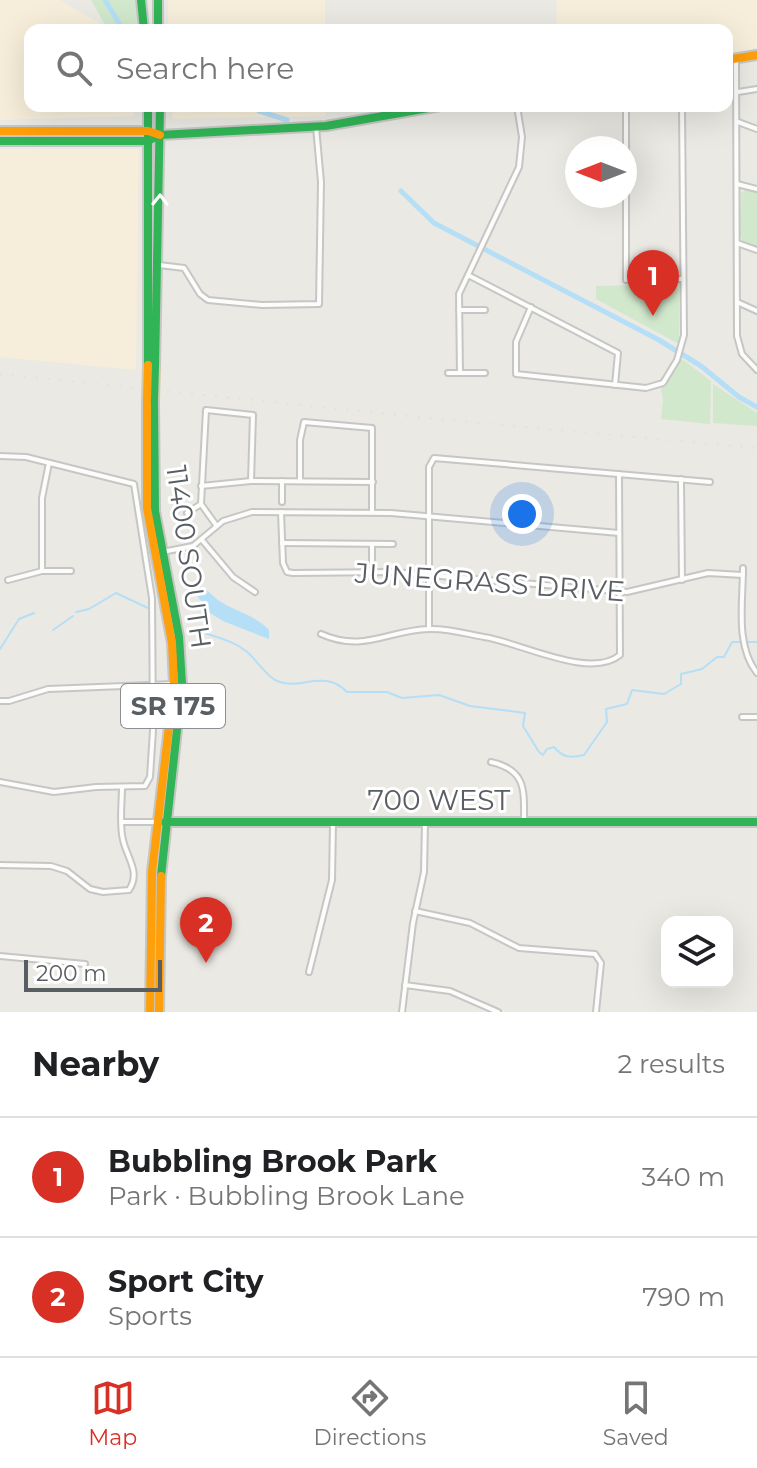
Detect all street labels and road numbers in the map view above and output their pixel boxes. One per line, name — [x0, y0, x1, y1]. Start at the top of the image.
street label: 11400 SOUTH — [159, 463, 219, 651]
street label: JUNEGRASS DRIVE — [353, 556, 626, 608]
road number: SR 175 — [121, 684, 225, 728]
street label: 700 WEST — [368, 783, 510, 817]

